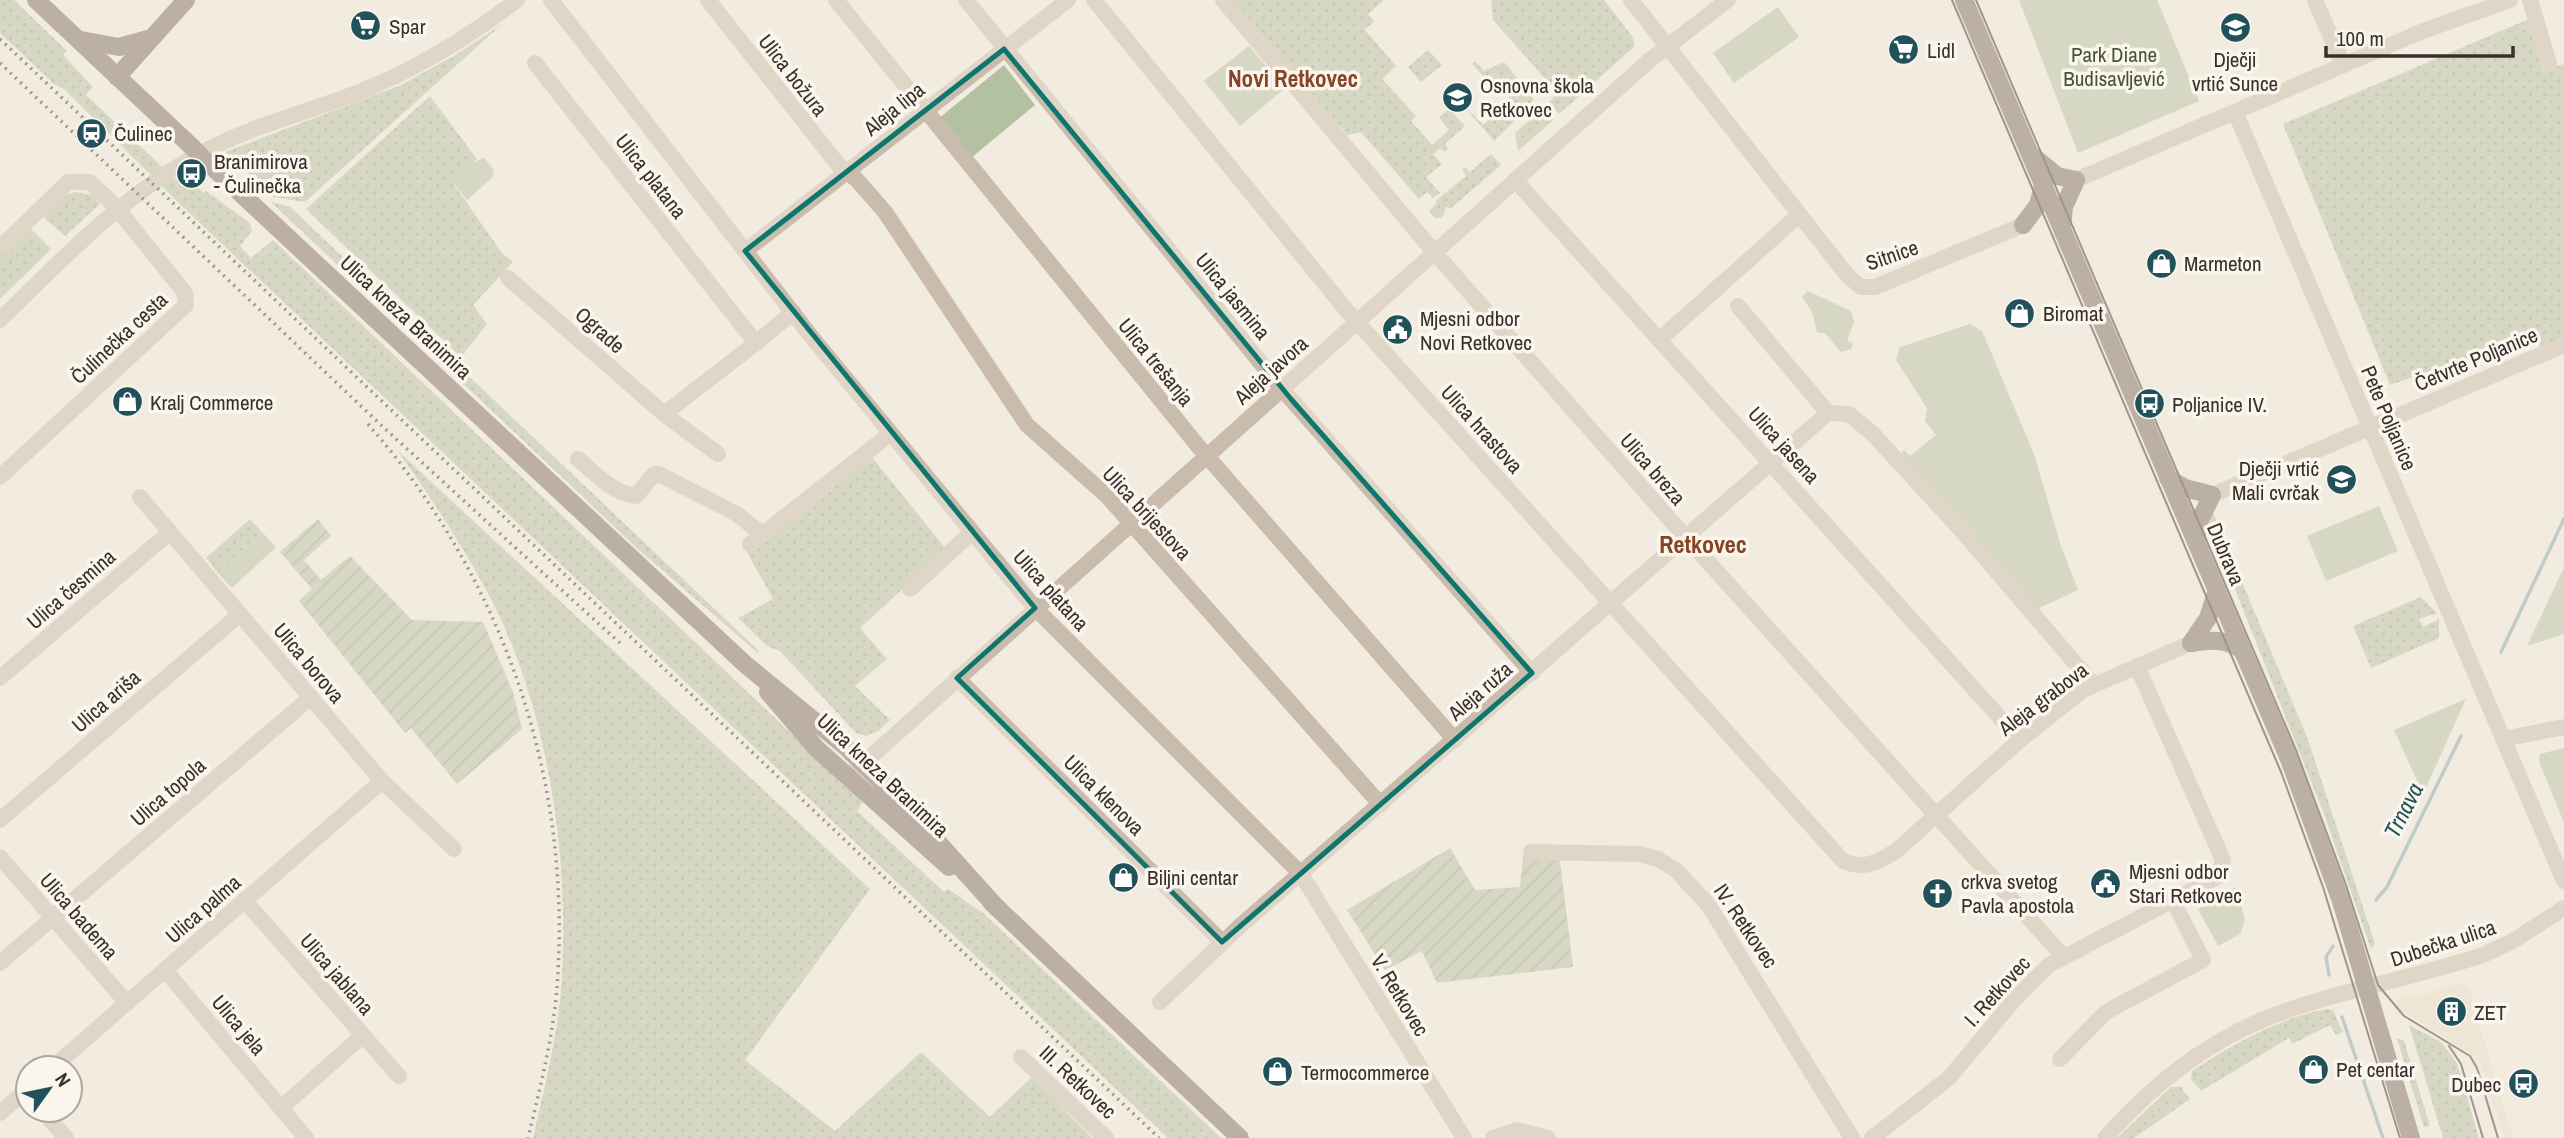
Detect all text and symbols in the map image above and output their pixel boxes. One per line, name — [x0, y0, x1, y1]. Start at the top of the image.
supermarket icon: Spar — [349, 9, 383, 43]
school or university icon: Dječji vrtić Sunce — [2218, 10, 2252, 44]
place label: Spar — [389, 12, 426, 41]
scale bar — [2326, 14, 2513, 58]
text: 100 m — [2336, 24, 2384, 53]
street label: Ulica božura — [752, 28, 834, 122]
supermarket icon: Lidl — [1887, 33, 1921, 67]
place label: Lidl — [1927, 36, 1955, 65]
park label: Park Diane Budisavljević — [2063, 40, 2165, 93]
place label: Dječji vrtić Sunce — [2192, 45, 2278, 98]
district label: Novi Retkovec — [1228, 63, 1358, 94]
place label: Osnovna škola Retkovec — [1480, 71, 1594, 124]
street label: Aleja lipa — [857, 75, 931, 143]
school or university icon: Osnovna škola Retkovec — [1440, 80, 1474, 114]
station icon: Čulinec — [74, 116, 108, 150]
place label: Čulinec — [114, 119, 172, 148]
street label: Ulica platana — [609, 127, 694, 225]
place label: Branimirova - Čulinečka — [214, 147, 308, 200]
bus stop icon: Branimirova - Čulinečka — [174, 156, 208, 190]
street label: Sitnice — [1862, 233, 1922, 277]
street label: Ulica jasmina — [1189, 246, 1277, 346]
shop icon: Marmeton — [2144, 246, 2178, 280]
street label: Ulica kneza Branimira — [334, 248, 478, 386]
place label: Marmeton — [2184, 249, 2262, 278]
street label: Čulinečka cesta — [64, 285, 174, 390]
shop icon: Biromat — [2003, 296, 2037, 330]
place label: Biromat — [2043, 299, 2104, 328]
street label: Ograde — [569, 300, 631, 360]
place label: Mjesni odbor Novi Retkovec — [1420, 304, 1532, 357]
street label: Ulica trešanja — [1112, 312, 1201, 412]
public building icon: Mjesni odbor Novi Retkovec — [1380, 313, 1414, 347]
street label: Četvrte Poljanice — [2410, 320, 2542, 398]
street label: Aleja javora — [1227, 329, 1314, 412]
street label: Pete Poljanice — [2354, 361, 2424, 475]
street label: Ulica hrastova — [1434, 378, 1530, 480]
shop icon: Kralj Commerce — [110, 385, 144, 419]
bus stop icon: Poljanice IV. — [2132, 387, 2166, 421]
place label: Kralj Commerce — [150, 388, 273, 417]
place label: Poljanice IV. — [2172, 390, 2267, 419]
street label: Ulica jasena — [1742, 400, 1827, 490]
street label: Ulica breza — [1613, 427, 1693, 512]
place label: Dječji vrtić Mali cvrčak — [2232, 454, 2319, 507]
street label: Ulica brijestova — [1096, 460, 1198, 567]
school or university icon: Dječji vrtić Mali cvrčak — [2325, 463, 2359, 497]
street label: Dubrava — [2200, 518, 2252, 590]
district label: Retkovec — [1659, 528, 1747, 560]
street label: Ulica česmina — [20, 542, 122, 636]
street label: Ulica platana — [1007, 543, 1096, 637]
street label: Ulica borova — [267, 617, 351, 710]
street label: Aleja ruža — [1441, 655, 1519, 728]
street label: Aleja grabova — [1991, 655, 2094, 743]
street label: Ulica ariša — [65, 663, 147, 739]
street label: Ulica kneza Branimira — [811, 706, 955, 844]
street label: Ulica klenova — [1057, 748, 1151, 842]
street label: Ulica topola — [124, 751, 212, 833]
water label: Trnava — [2376, 777, 2430, 843]
place label: Mjesni odbor Stari Retkovec — [2129, 857, 2242, 910]
shop icon: Biljni centar — [1107, 860, 1141, 894]
place label: Biljni centar — [1147, 863, 1238, 892]
street label: Ulica badema — [33, 866, 125, 966]
public building icon: Mjesni odbor Stari Retkovec — [2089, 866, 2123, 900]
place label: crkva svetog Pavla apostola — [1961, 867, 2074, 920]
street label: Ulica palma — [159, 868, 247, 950]
church icon: crkva svetog Pavla apostola — [1921, 876, 1955, 910]
street label: IV. Retkovec — [1707, 878, 1785, 974]
street label: Dubečka ulica — [2387, 912, 2500, 974]
street label: Ulica jablana — [293, 927, 381, 1021]
street label: V. Retkovec — [1364, 948, 1436, 1042]
street label: I. Retkovec — [1957, 949, 2037, 1033]
street label: Ulica jela — [205, 989, 273, 1062]
building icon: ZET — [2434, 995, 2468, 1029]
place label: ZET — [2474, 998, 2507, 1027]
street label: III. Retkovec — [1033, 1039, 1123, 1125]
shop icon: Pet centar — [2296, 1052, 2330, 1086]
north arrow — [14, 1054, 84, 1124]
shop icon: Termocommerce — [1261, 1055, 1295, 1089]
place label: Pet centar — [2336, 1055, 2415, 1084]
place label: Termocommerce — [1301, 1058, 1429, 1087]
bus stop icon: Dubec — [2507, 1067, 2541, 1101]
text: N — [49, 1068, 77, 1092]
place label: Dubec — [2451, 1070, 2501, 1099]

